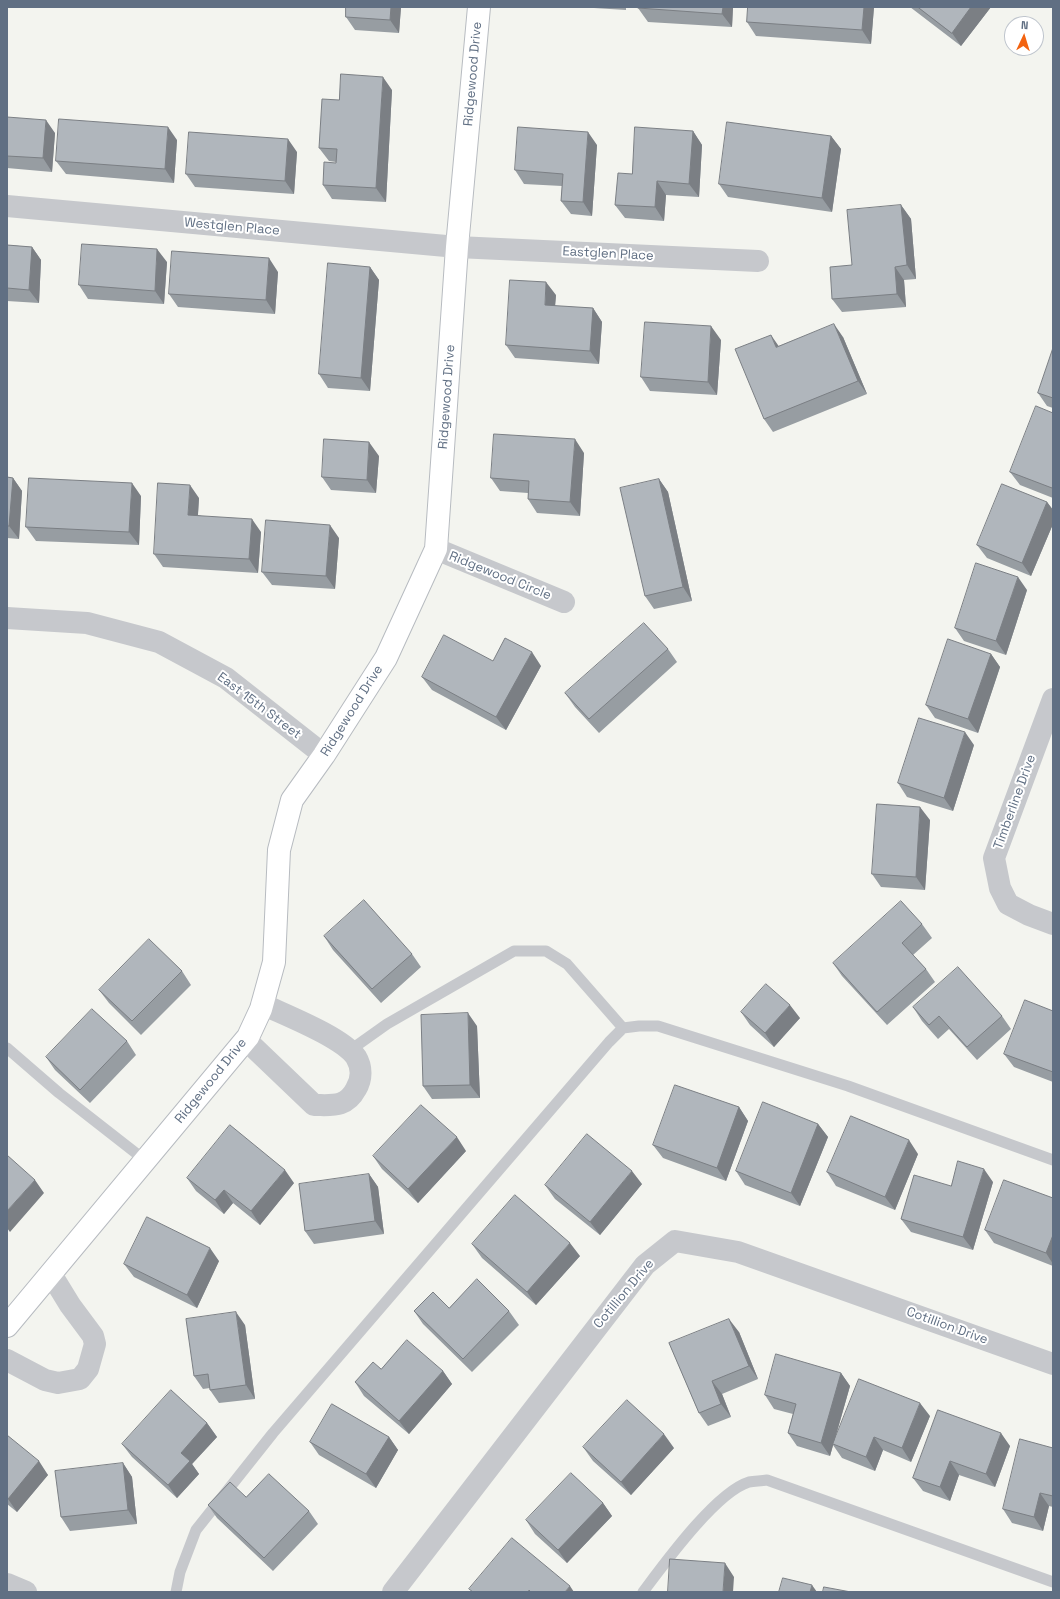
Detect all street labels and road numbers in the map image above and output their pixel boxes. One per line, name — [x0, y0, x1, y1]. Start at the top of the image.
street label: Ridgewood Drive — [461, 21, 485, 127]
street label: Westglen Place — [184, 215, 280, 239]
street label: Eastglen Place — [562, 244, 654, 264]
street label: Ridgewood Drive — [436, 344, 458, 450]
street label: Ridgewood Circle — [447, 548, 553, 604]
street label: Ridgewood Drive — [318, 662, 386, 760]
street label: East 15th Street — [214, 669, 304, 743]
street label: Timberline Drive — [991, 753, 1039, 851]
street label: Ridgewood Drive — [172, 1035, 250, 1127]
street label: Cotillion Drive — [591, 1256, 657, 1332]
street label: Cotillion Drive — [904, 1304, 990, 1348]

